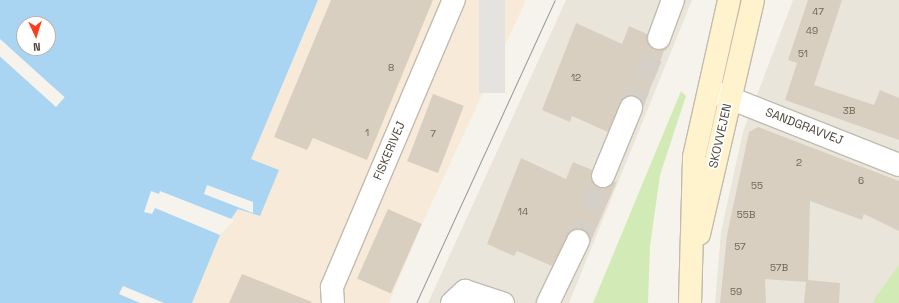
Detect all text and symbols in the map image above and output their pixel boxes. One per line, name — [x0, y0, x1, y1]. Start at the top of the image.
house number: 47 — [812, 6, 824, 18]
north arrow — [16, 16, 56, 56]
house number: 49 — [806, 25, 818, 37]
text: N — [33, 40, 41, 54]
house number: 51 — [798, 48, 808, 60]
house number: 8 — [388, 62, 394, 74]
house number: 12 — [571, 72, 581, 84]
street label: SKOVVEJEN — [707, 102, 735, 170]
house number: 3B — [843, 105, 855, 117]
street label: SANDGRAVVEJ — [763, 106, 845, 148]
street label: FISKERIVEJ — [371, 119, 409, 183]
house number: 1 — [365, 127, 369, 139]
house number: 7 — [430, 128, 436, 140]
house number: 2 — [796, 157, 802, 169]
house number: 6 — [858, 175, 864, 187]
house number: 55 — [751, 180, 763, 192]
house number: 14 — [518, 206, 528, 218]
house number: 55B — [737, 209, 755, 221]
house number: 57 — [734, 241, 746, 253]
house number: 57B — [770, 262, 788, 274]
house number: 59 — [730, 286, 742, 298]

